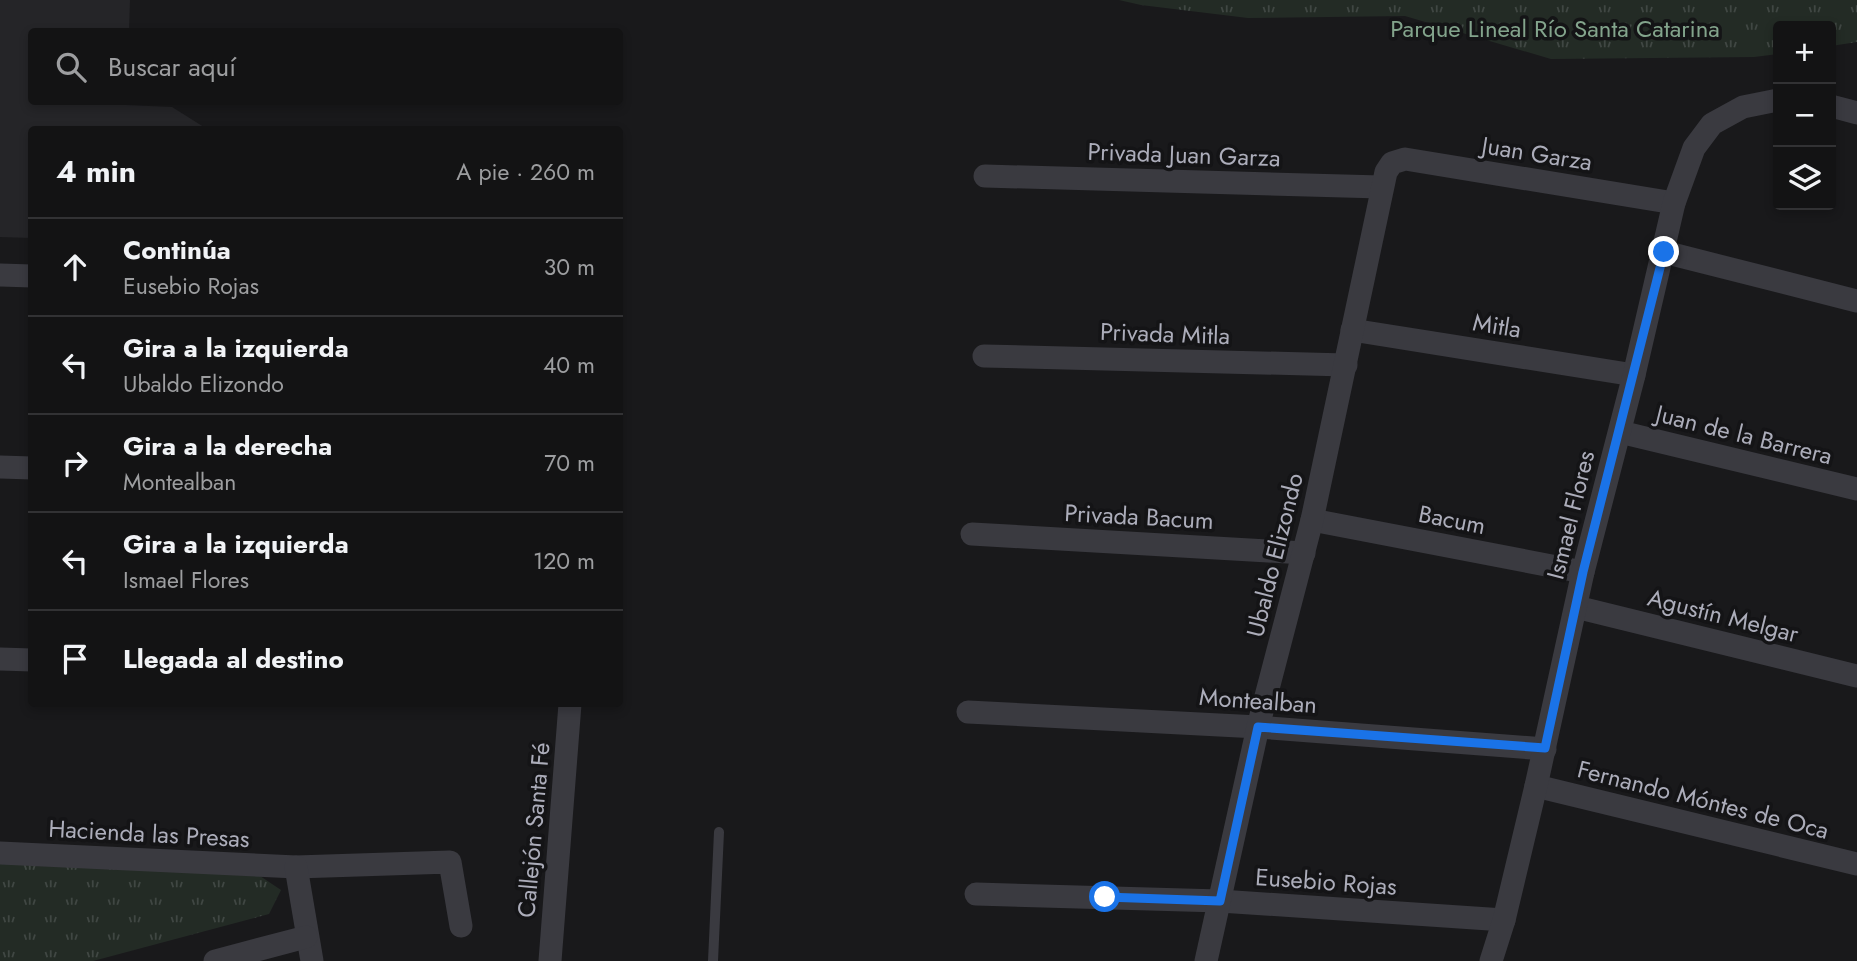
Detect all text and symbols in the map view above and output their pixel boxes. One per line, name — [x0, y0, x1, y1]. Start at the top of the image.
park label: Parque Lineal Río Santa Catarina — [1390, 11, 1720, 46]
map controls — [1773, 21, 1836, 210]
button: + — [1773, 21, 1836, 84]
search box — [28, 28, 623, 105]
icon: search — [52, 48, 90, 86]
text: Buscar aquí — [108, 48, 236, 86]
button: − — [1773, 84, 1836, 147]
street label: Juan Garza — [1476, 127, 1595, 180]
street label: Privada Juan Garza — [1087, 134, 1281, 175]
button: layers — [1773, 147, 1836, 210]
text: 4 min — [56, 150, 136, 193]
text: A pie · 260 m — [456, 155, 595, 189]
text: Continúa — [123, 231, 231, 269]
route end — [1648, 236, 1679, 267]
icon: ahead — [56, 248, 94, 286]
text: 30 m — [544, 250, 595, 284]
text: Eusebio Rojas — [123, 269, 259, 303]
street label: Mitla — [1470, 304, 1524, 347]
street label: Privada Mitla — [1099, 314, 1231, 353]
text: Gira a la izquierda — [123, 329, 349, 367]
icon: left — [56, 346, 94, 384]
text: 40 m — [543, 348, 595, 382]
text: Ubaldo Elizondo — [123, 367, 284, 401]
street label: Juan de la Barrera — [1649, 395, 1836, 473]
text: Gira a la derecha — [123, 427, 332, 465]
icon: right — [56, 444, 94, 482]
text: 70 m — [544, 446, 595, 480]
street label: Ismael Flores — [1538, 447, 1603, 583]
text: Montealban — [123, 465, 236, 499]
street label: Ubaldo Elizondo — [1237, 469, 1312, 641]
street label: Privada Bacum — [1064, 495, 1215, 538]
street label: Bacum — [1416, 496, 1489, 543]
text: Gira a la izquierda — [123, 525, 349, 563]
icon: left — [56, 542, 94, 580]
text: 120 m — [533, 544, 595, 578]
text: Ismael Flores — [123, 563, 249, 597]
street label: Agustín Melgar — [1644, 580, 1803, 651]
icon: arrive — [56, 640, 94, 678]
text: Llegada al destino — [123, 640, 344, 678]
street label: Montealban — [1198, 679, 1318, 722]
street label: Callejón Santa Fé — [508, 741, 559, 919]
street label: Fernando Móntes de Oca — [1574, 751, 1833, 848]
street label: Hacienda las Presas — [47, 811, 251, 856]
street label: Eusebio Rojas — [1254, 859, 1398, 904]
route start — [1089, 881, 1120, 912]

